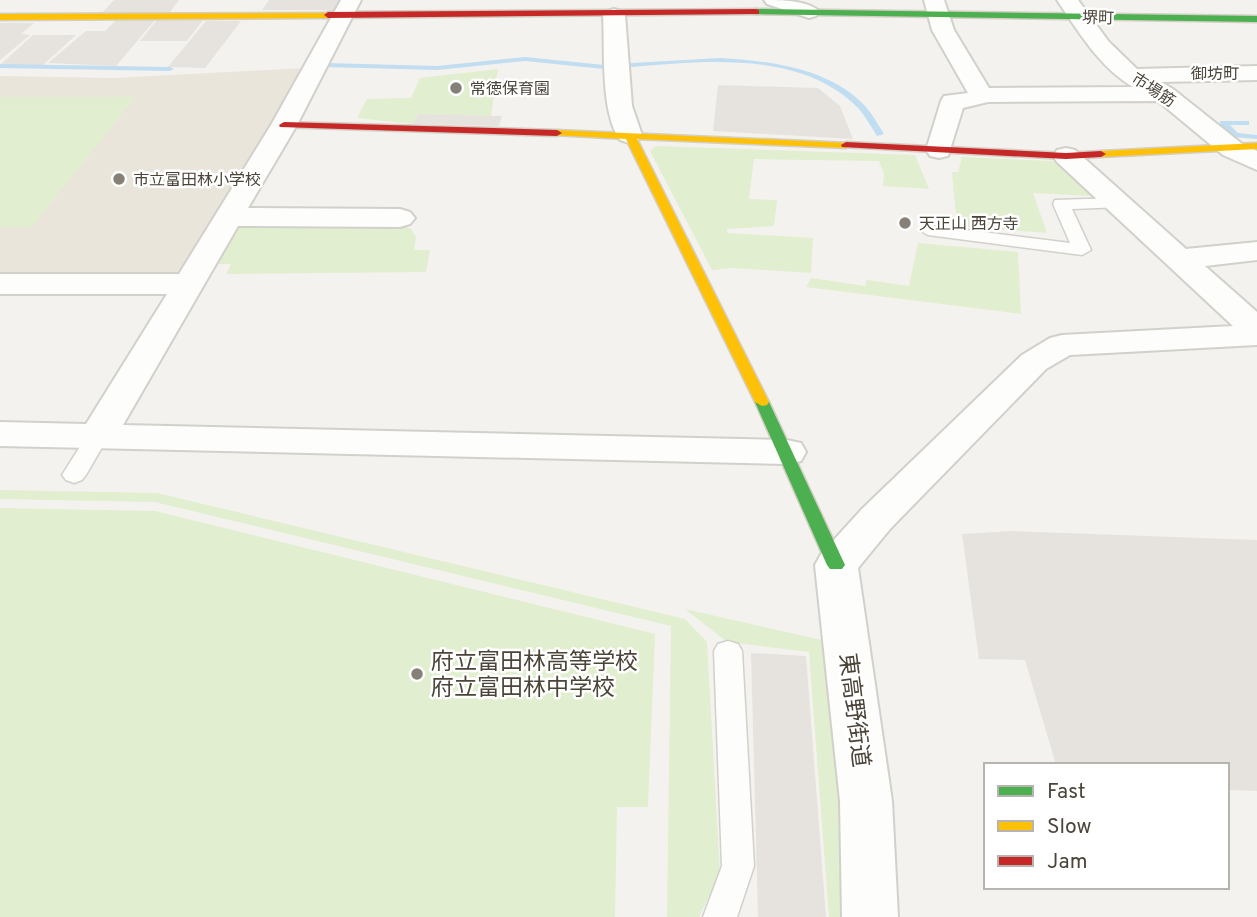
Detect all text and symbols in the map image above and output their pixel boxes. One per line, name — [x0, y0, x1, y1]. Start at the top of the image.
street label: 堺町 — [1082, 9, 1114, 29]
street label: 御坊町 — [1191, 65, 1239, 85]
street label: 市場筋 — [1127, 69, 1178, 112]
marker: 常徳保育園 — [448, 80, 464, 96]
place label: 常徳保育園 — [470, 80, 550, 100]
marker: 市立富田林小学校 — [111, 171, 127, 187]
place label: 市立富田林小学校 — [133, 171, 261, 191]
marker: 天正山 西方寺 — [897, 215, 913, 231]
place label: 天正山 西方寺 — [919, 215, 1019, 235]
place label: 府立富田林高等学校 府立富田林中学校 — [431, 649, 638, 704]
street label: 東高野街道 — [831, 651, 874, 769]
marker: 府立富田林高等学校 府立富田林中学校 — [409, 666, 425, 682]
legend — [984, 763, 1229, 889]
text: Fast — [1047, 779, 1086, 806]
text: Slow — [1047, 814, 1092, 841]
text: Jam — [1047, 849, 1088, 876]

